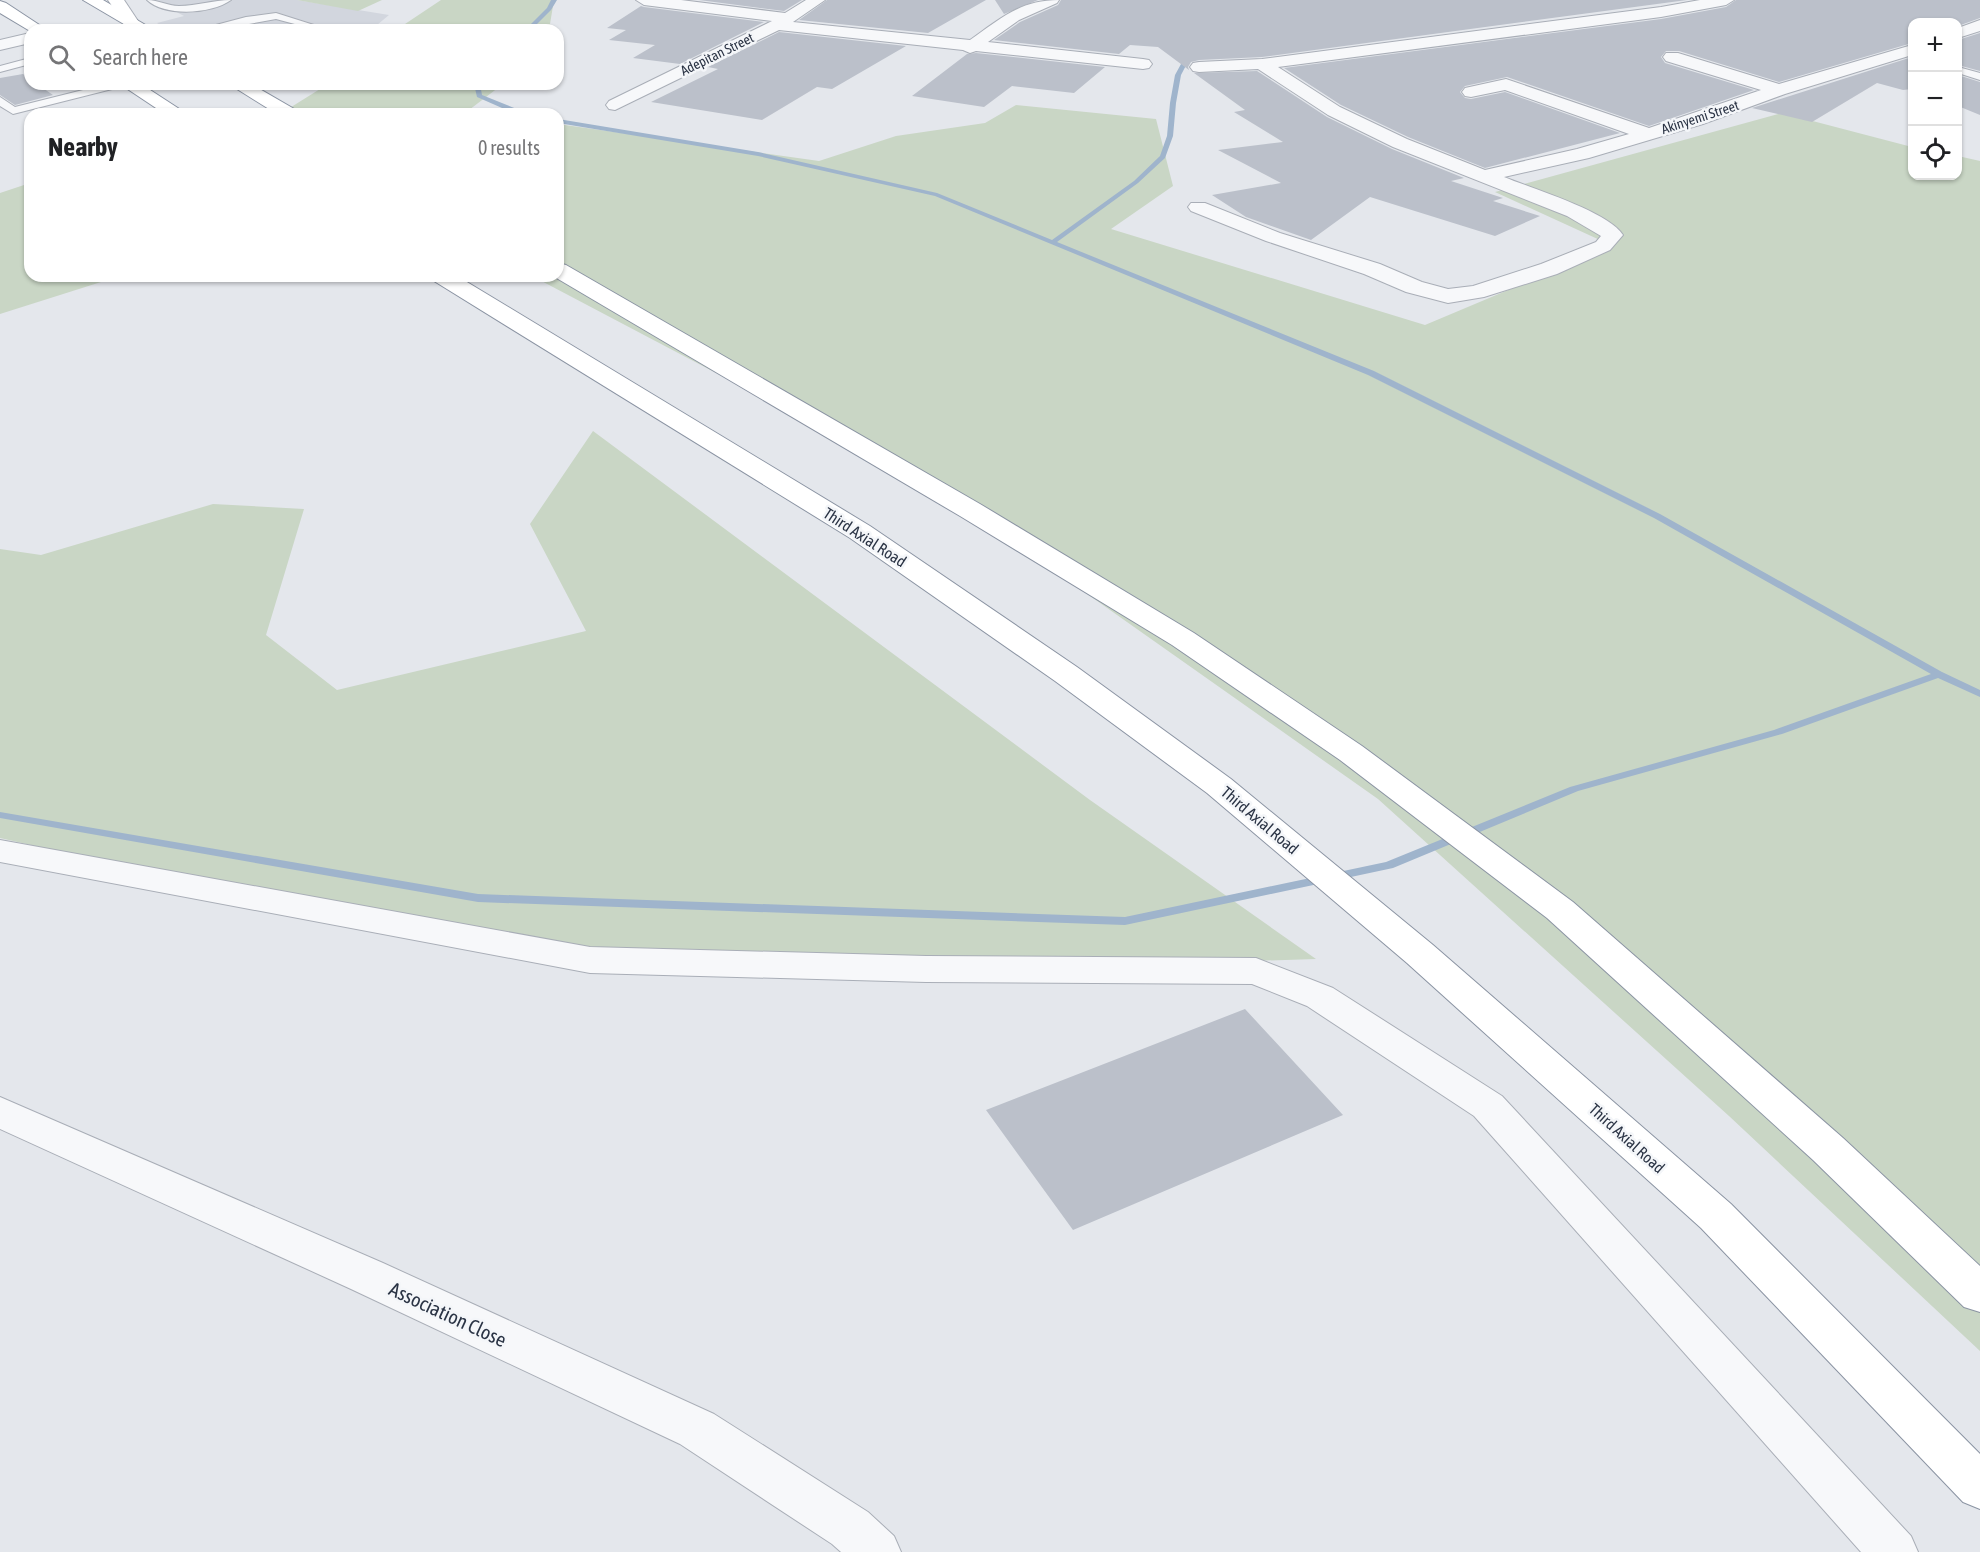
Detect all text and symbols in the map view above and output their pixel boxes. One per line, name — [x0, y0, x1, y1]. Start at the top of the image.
map controls — [1908, 18, 1962, 180]
button: + — [1908, 18, 1962, 72]
search box — [24, 24, 564, 90]
street label: Adepitan Street — [678, 29, 756, 79]
icon: search — [45, 41, 78, 74]
text: Search here — [93, 44, 188, 70]
button: − — [1908, 72, 1962, 126]
street label: Akinyemi Street — [1659, 97, 1741, 137]
button: locate — [1908, 126, 1962, 180]
text: Nearby — [48, 132, 118, 162]
text: 0 results — [478, 136, 540, 159]
street label: Third Axial Road — [820, 504, 910, 570]
street label: Third Axial Road — [1218, 783, 1302, 857]
street label: Third Axial Road — [1586, 1100, 1668, 1176]
street label: Association Close — [386, 1277, 510, 1351]

